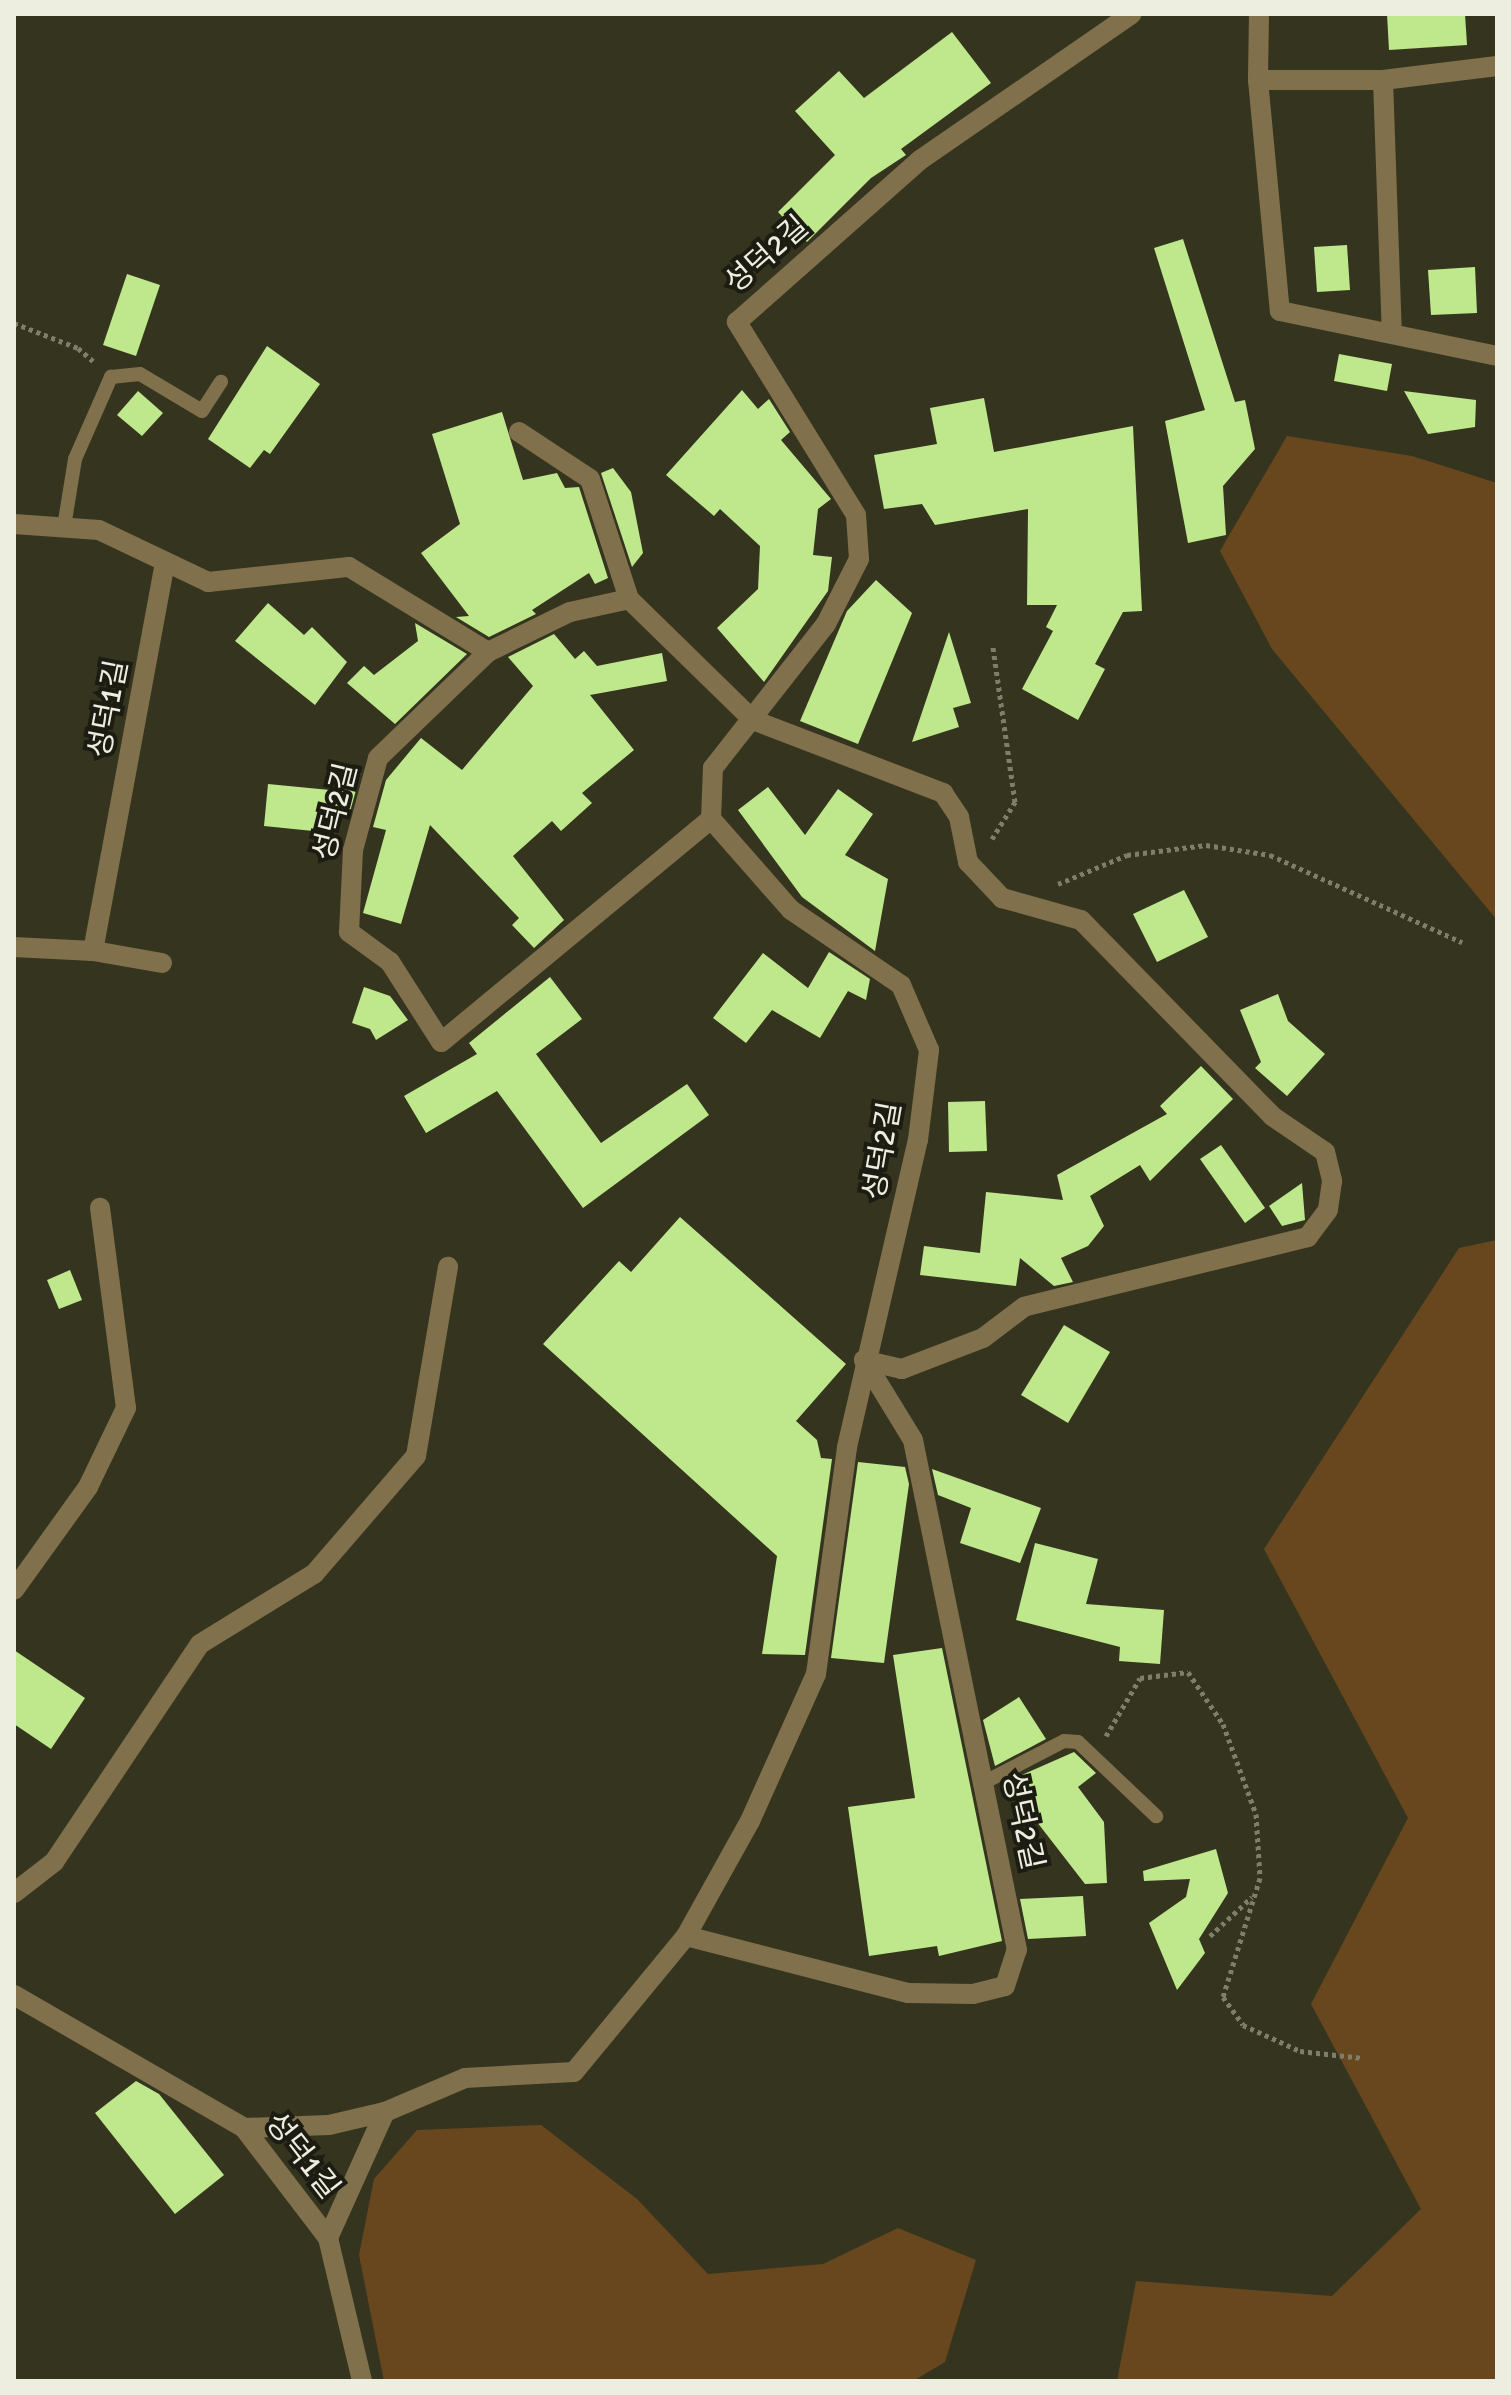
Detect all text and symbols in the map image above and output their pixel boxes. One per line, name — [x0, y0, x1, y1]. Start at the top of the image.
street label: 성덕2길 — [718, 209, 816, 301]
street label: 성덕1길 — [82, 657, 136, 761]
street label: 성덕2길 — [307, 760, 365, 864]
street label: 성덕2길 — [857, 1099, 909, 1203]
street label: 성덕2길 — [994, 1769, 1050, 1873]
street label: 성덕1길 — [257, 2106, 347, 2206]

